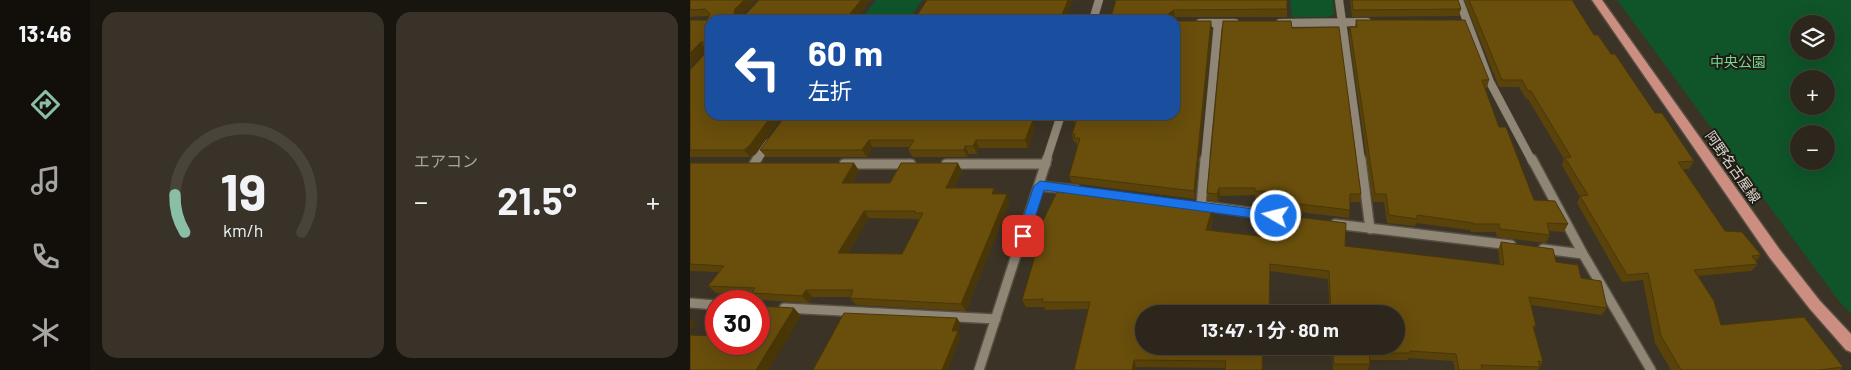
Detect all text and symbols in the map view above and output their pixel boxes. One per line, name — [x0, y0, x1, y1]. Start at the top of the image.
map controls — [1790, 15, 1835, 170]
button: layers — [1790, 15, 1835, 60]
text: 13:46 — [19, 20, 71, 46]
text: 60 m — [808, 31, 883, 73]
icon: left — [725, 35, 790, 100]
park label: 中央公園 — [1710, 53, 1766, 70]
button: + — [1790, 70, 1835, 115]
text: 左折 — [808, 77, 852, 103]
icon: directions — [28, 87, 63, 122]
button: − — [1790, 125, 1835, 170]
street label: 阿野名古屋線 — [1702, 127, 1764, 206]
text: エアコン — [414, 151, 478, 170]
text: 19 — [220, 159, 266, 221]
icon: music — [28, 163, 63, 198]
text: 21.5° — [497, 177, 577, 223]
text: − — [414, 184, 428, 218]
text: + — [646, 184, 660, 218]
position arrow — [1249, 189, 1301, 241]
pin — [1002, 215, 1044, 257]
text: km/h — [223, 219, 263, 241]
icon: arrive — [1009, 222, 1037, 250]
icon: phone — [28, 239, 63, 274]
speed limit sign: 30 — [705, 290, 770, 355]
icon: climate — [28, 315, 63, 350]
text: 13:47 · 1 分 · 80 m — [1201, 318, 1339, 341]

